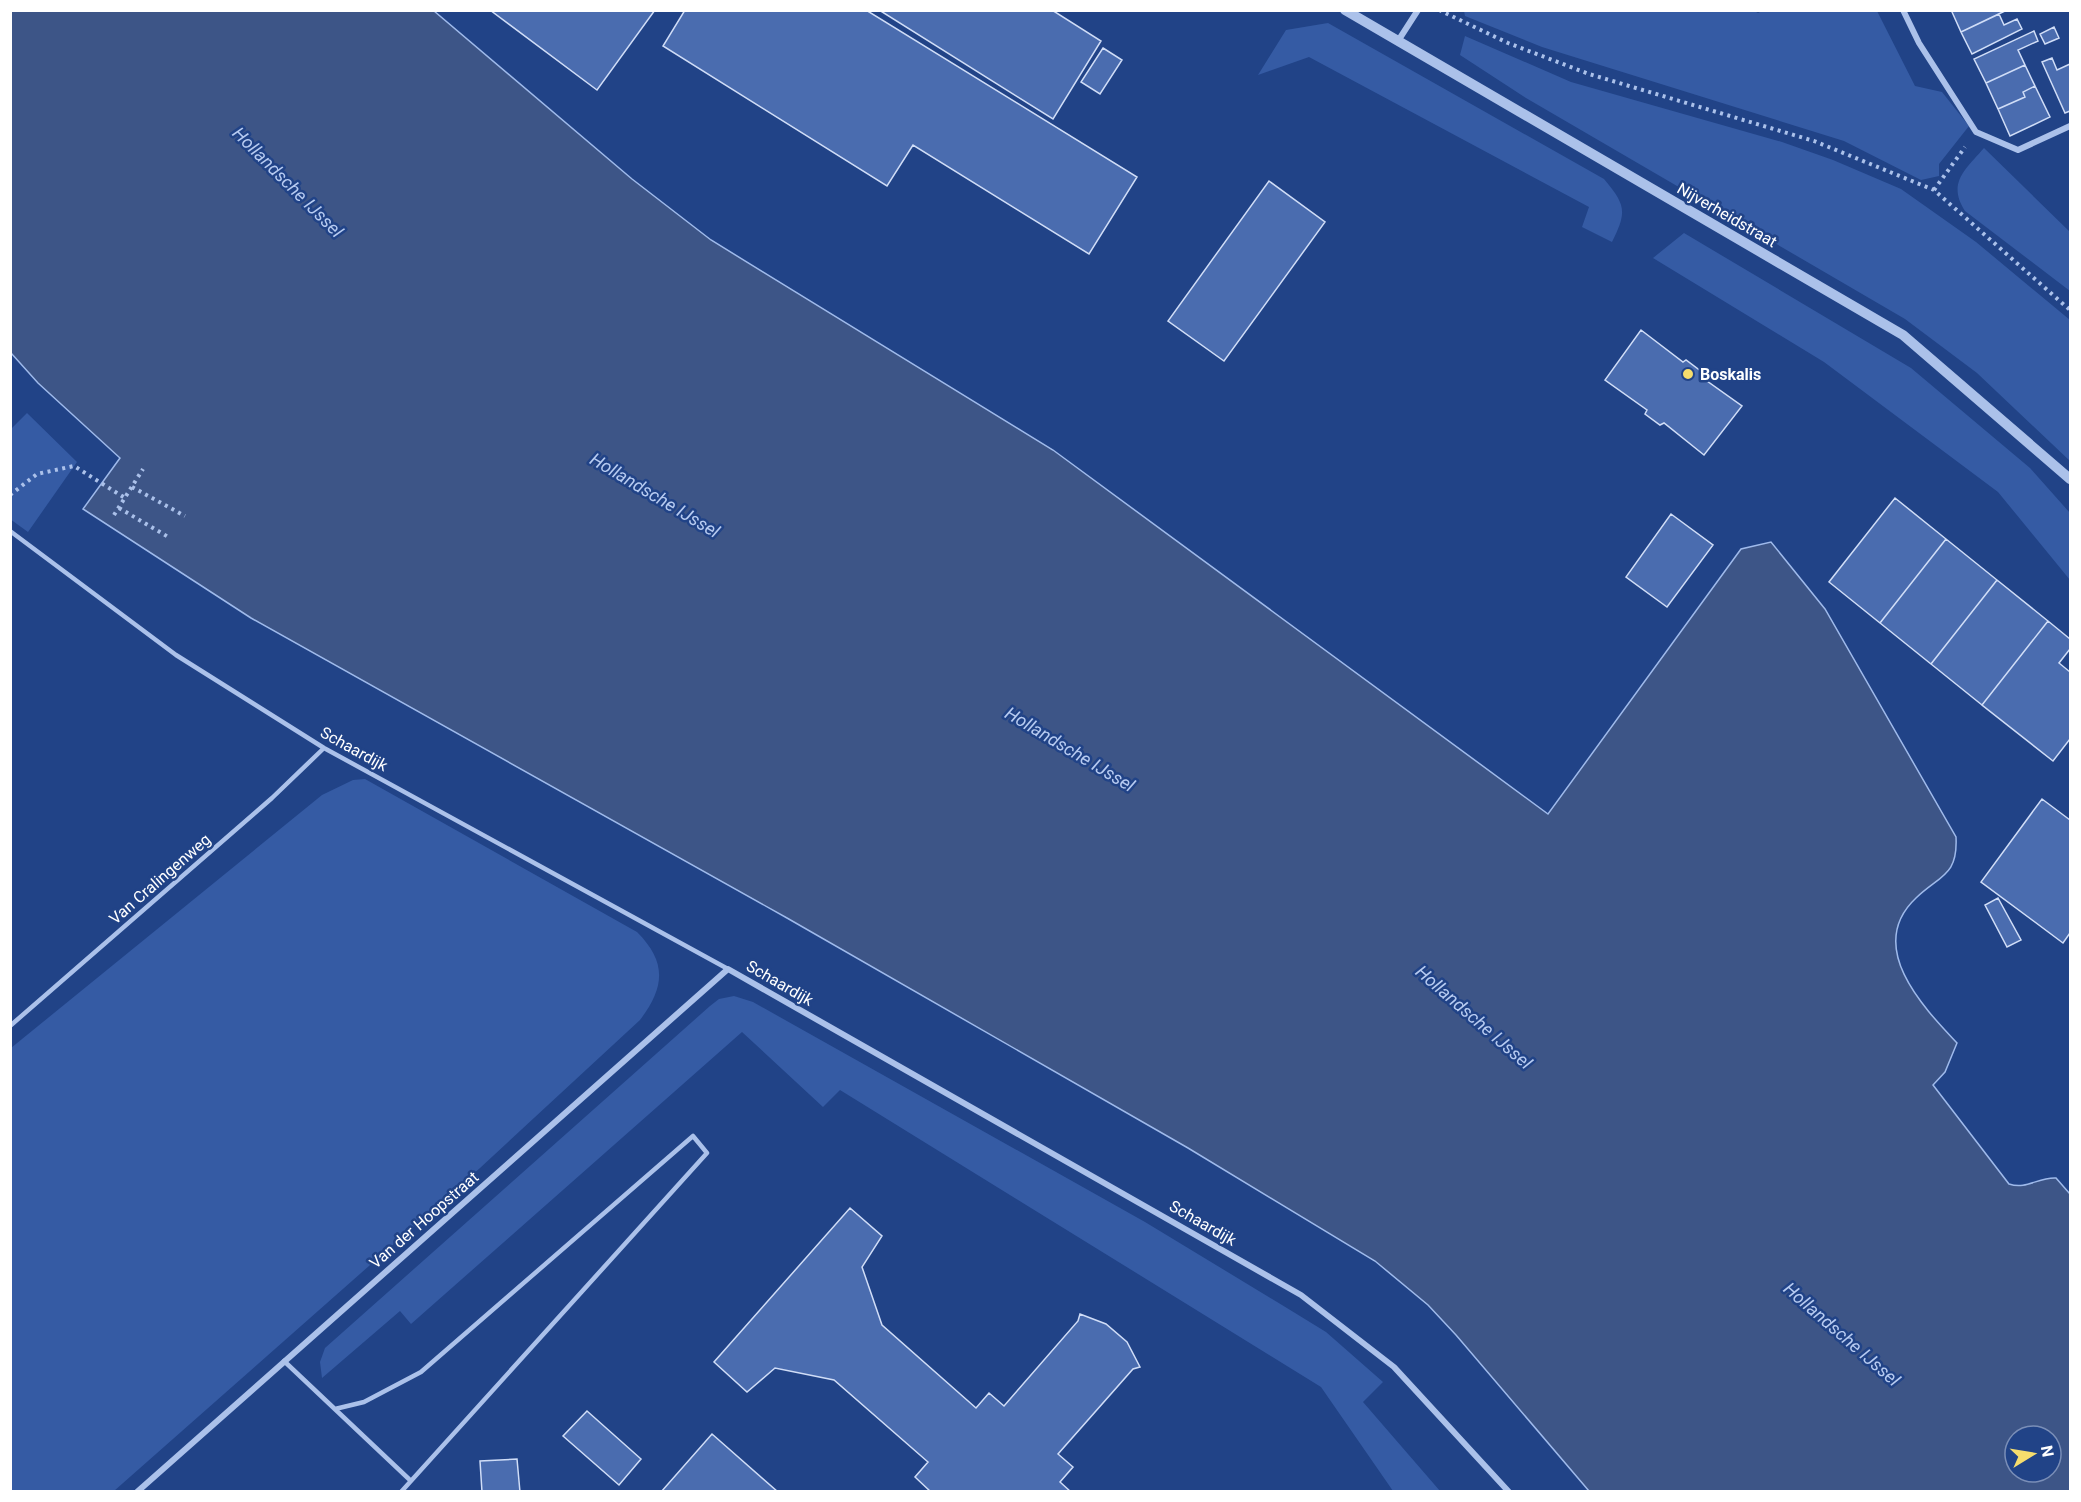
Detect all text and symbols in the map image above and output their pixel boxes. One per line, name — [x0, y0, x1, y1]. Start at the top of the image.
water label: Hollandsche IJssel — [229, 123, 348, 242]
street label: Nijverheidstraat — [1674, 179, 1780, 251]
place label: Boskalis — [1700, 365, 1761, 384]
marker: Boskalis — [1681, 367, 1695, 381]
water label: Hollandsche IJssel — [586, 448, 724, 542]
water label: Hollandsche IJssel — [1001, 702, 1139, 796]
street label: Schaardijk — [317, 723, 392, 776]
street label: Van Cralingenweg — [105, 830, 215, 928]
street label: Schaardijk — [743, 956, 818, 1010]
water label: Hollandsche IJssel — [1412, 961, 1537, 1074]
street label: Van der Hoopstraat — [366, 1168, 482, 1272]
street label: Schaardijk — [1166, 1196, 1241, 1250]
water label: Hollandsche IJssel — [1780, 1278, 1905, 1391]
north arrow — [2003, 1424, 2063, 1484]
text: N — [2037, 1444, 2058, 1459]

